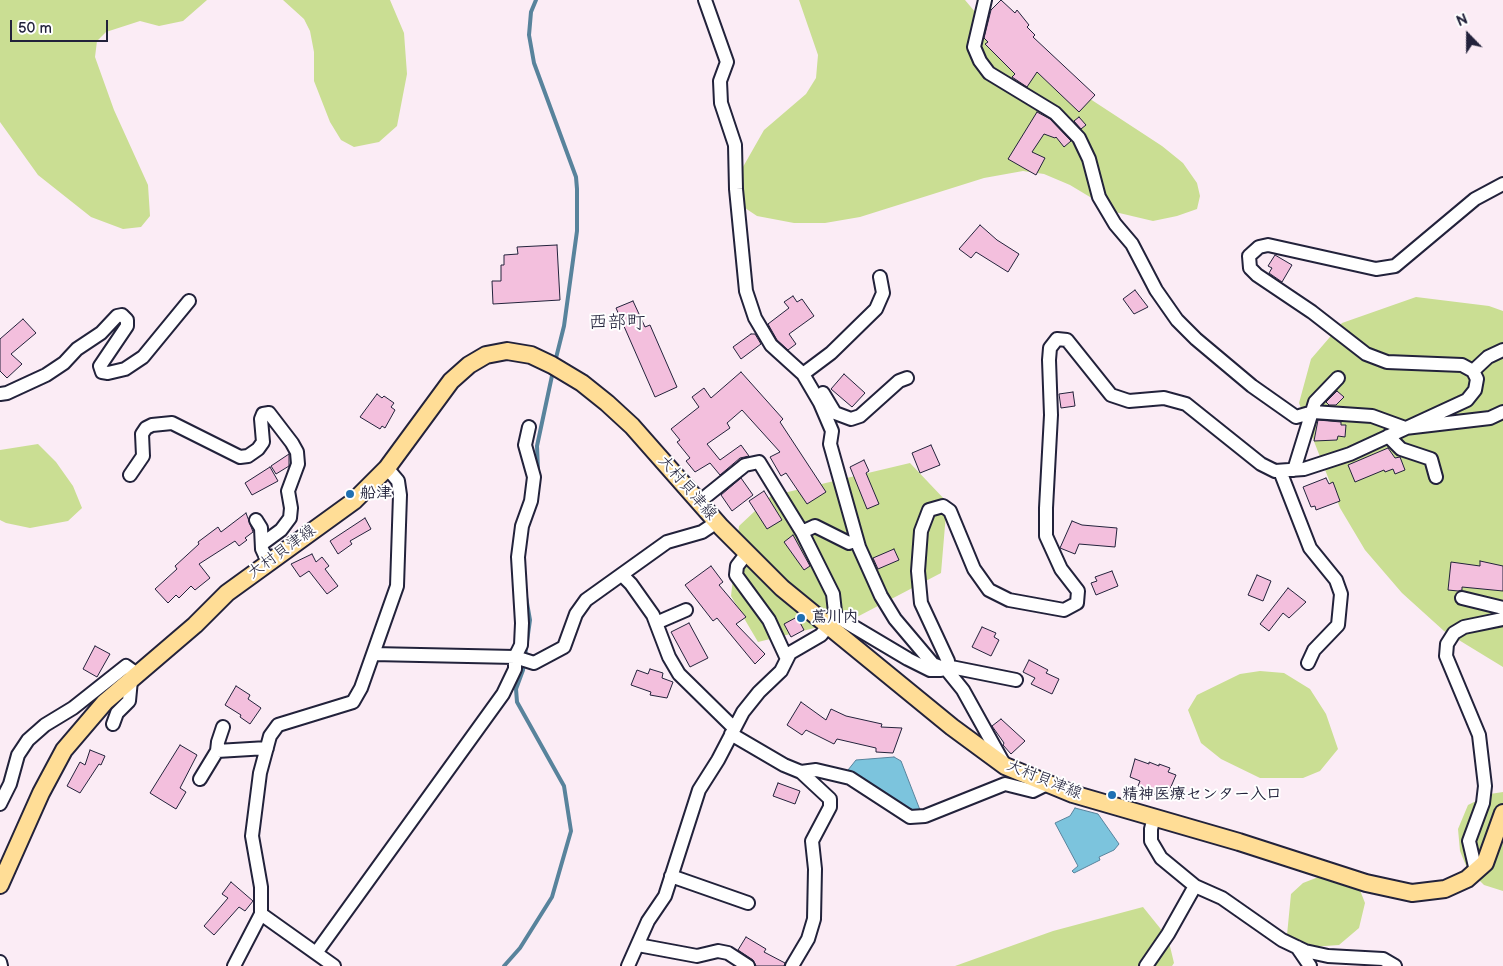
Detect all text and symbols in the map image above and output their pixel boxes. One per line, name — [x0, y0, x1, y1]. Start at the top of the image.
scale bar — [12, 10, 110, 42]
north arrow — [1443, 10, 1493, 60]
text: N — [1454, 11, 1470, 30]
text: 50 m — [18, 19, 52, 38]
district label: 西部町 — [589, 312, 645, 334]
street label: 大村貝津線 — [654, 452, 720, 524]
place label: 船津 — [360, 484, 392, 504]
marker: 船津 — [344, 488, 356, 500]
street label: 大村貝津線 — [244, 521, 320, 583]
place label: 蔦川内 — [811, 608, 859, 628]
marker: 蔦川内 — [795, 612, 807, 624]
street label: 大村貝津線 — [1003, 756, 1085, 804]
place label: 精神医療センター入口 — [1122, 785, 1282, 805]
marker: 精神医療センター入口 — [1106, 789, 1118, 801]

